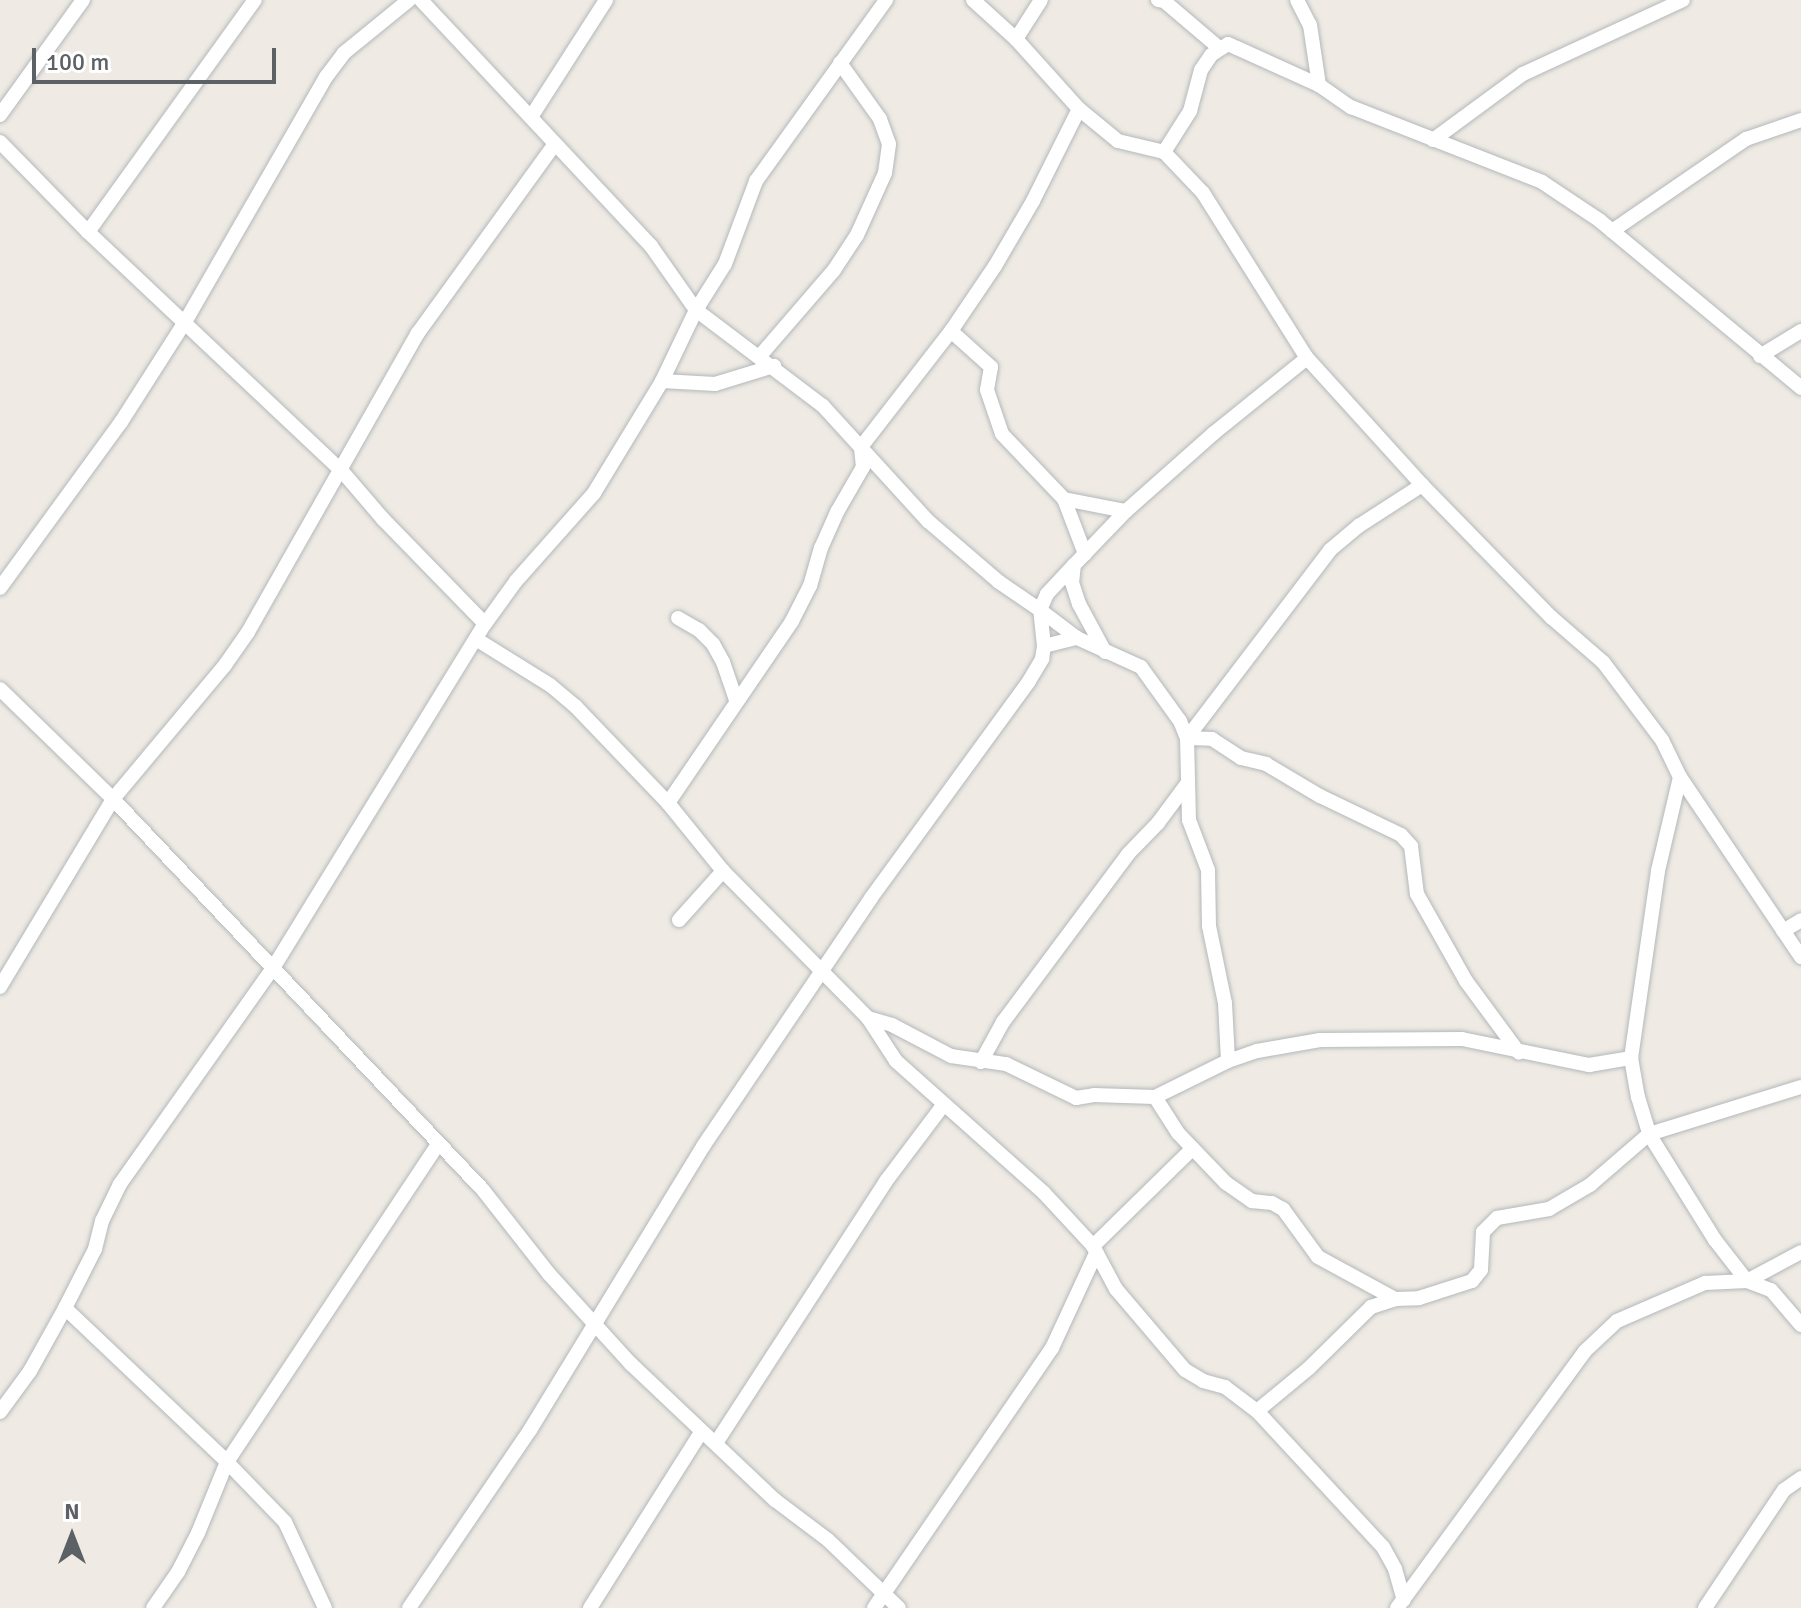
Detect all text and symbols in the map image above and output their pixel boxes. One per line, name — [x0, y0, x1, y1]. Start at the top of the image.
scale bar — [36, 32, 280, 82]
text: 100 m — [46, 47, 109, 77]
north arrow — [32, 1496, 112, 1576]
text: N — [64, 1498, 80, 1525]

